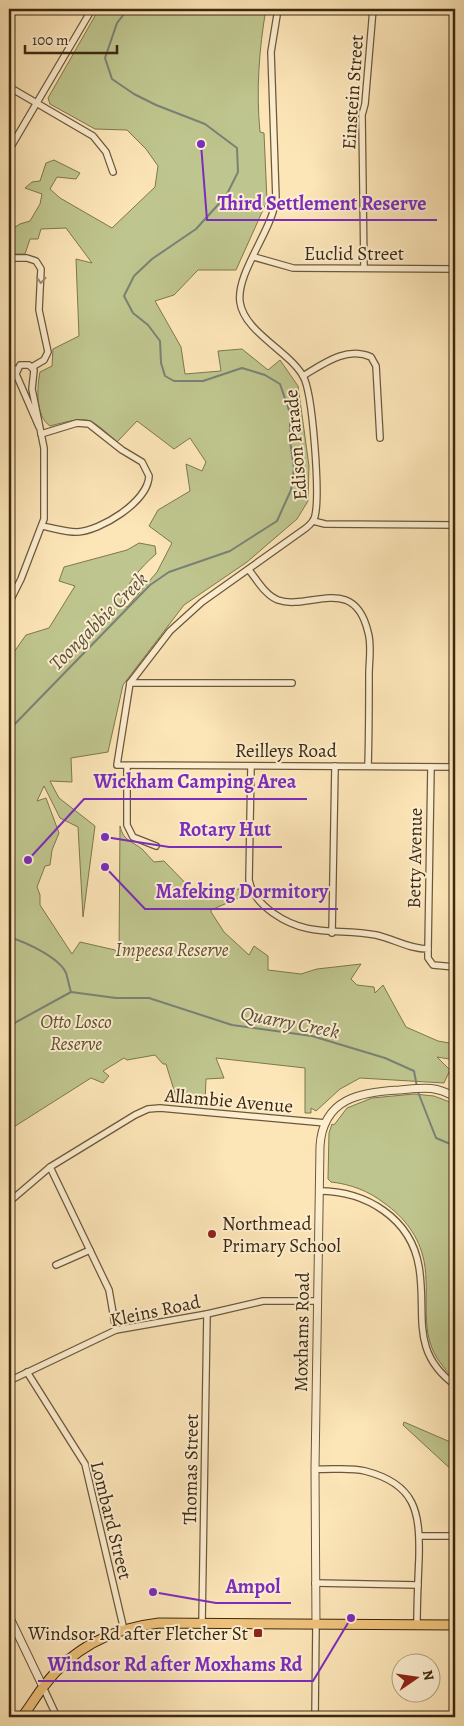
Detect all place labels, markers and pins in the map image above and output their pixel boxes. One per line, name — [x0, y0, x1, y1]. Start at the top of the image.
callout: Third Settlement Reserve — [207, 185, 437, 220]
callout: Wickham Camping Area — [84, 764, 307, 799]
callout: Rotary Hut — [169, 812, 282, 847]
callout: Mafeking Dormitory — [145, 874, 338, 909]
place label: Northmead Primary School — [222, 1211, 341, 1259]
marker: Northmead Primary School — [206, 1228, 218, 1240]
callout: Ampol — [216, 1568, 291, 1603]
place label: Windsor Rd after Fletcher St — [27, 1621, 248, 1647]
marker: Windsor Rd after Fletcher St — [252, 1627, 264, 1639]
callout: Windsor Rd after Moxhams Rd — [38, 1646, 313, 1681]

